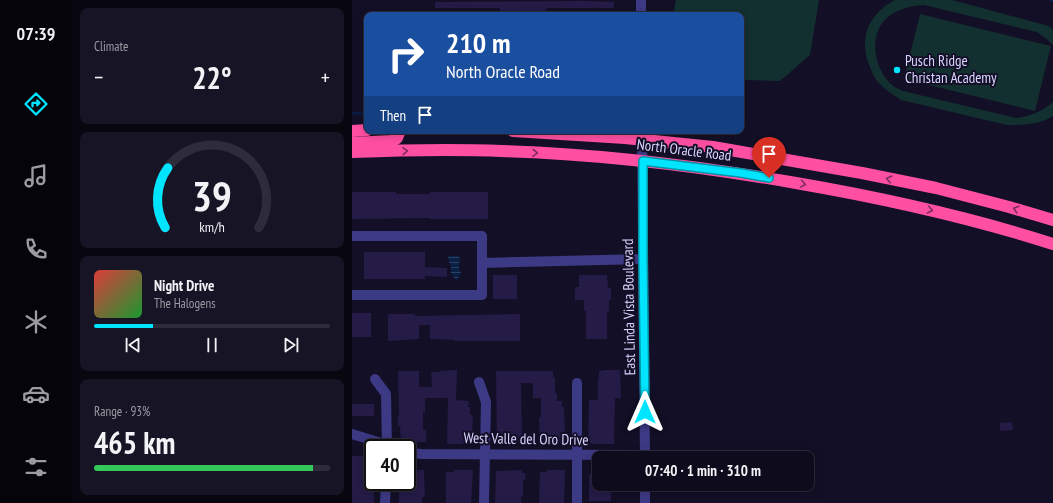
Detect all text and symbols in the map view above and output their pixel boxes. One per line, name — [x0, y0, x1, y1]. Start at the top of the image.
text: 07:39 — [17, 22, 55, 45]
text: 210 m — [446, 24, 510, 61]
icon: right — [380, 28, 432, 80]
text: Climate — [94, 38, 128, 55]
place label: Pusch Ridge Christan Academy — [905, 51, 997, 87]
text: 22° — [192, 58, 232, 97]
text: North Oracle Road — [446, 60, 560, 83]
text: − — [94, 63, 103, 91]
text: + — [321, 63, 330, 91]
marker: Pusch Ridge Christan Academy — [892, 65, 902, 75]
icon: directions — [22, 90, 50, 118]
icon: arrive — [414, 104, 436, 126]
text: Then — [380, 106, 406, 125]
street label: North Oracle Road — [636, 134, 732, 165]
pin — [752, 137, 786, 178]
icon: arrive — [758, 143, 780, 165]
one-way arrow — [402, 147, 408, 155]
one-way arrow — [532, 148, 538, 157]
icon: music — [22, 162, 50, 190]
text: 39 — [192, 168, 232, 221]
one-way arrow — [886, 175, 892, 183]
one-way arrow — [800, 179, 806, 188]
one-way arrow — [926, 205, 933, 214]
one-way arrow — [1012, 205, 1019, 214]
text: km/h — [199, 216, 225, 235]
icon: phone — [22, 235, 50, 263]
street label: East Linda Vista Boulevard — [618, 239, 639, 376]
text: Night Drive — [154, 276, 214, 295]
text: The Halogens — [154, 295, 216, 312]
icon: climate — [22, 308, 50, 336]
icon: previous — [122, 334, 144, 356]
icon: pause — [201, 334, 223, 356]
icon: next — [280, 334, 302, 356]
icon: car — [22, 380, 50, 408]
position arrow — [624, 391, 666, 433]
text: Range · 93% — [94, 403, 150, 420]
text: 465 km — [94, 423, 175, 462]
street label: West Valle del Oro Drive — [463, 428, 589, 449]
speed limit sign: 40 — [364, 439, 416, 491]
icon: filters — [22, 453, 50, 481]
text: 07:40 · 1 min · 310 m — [645, 461, 761, 480]

